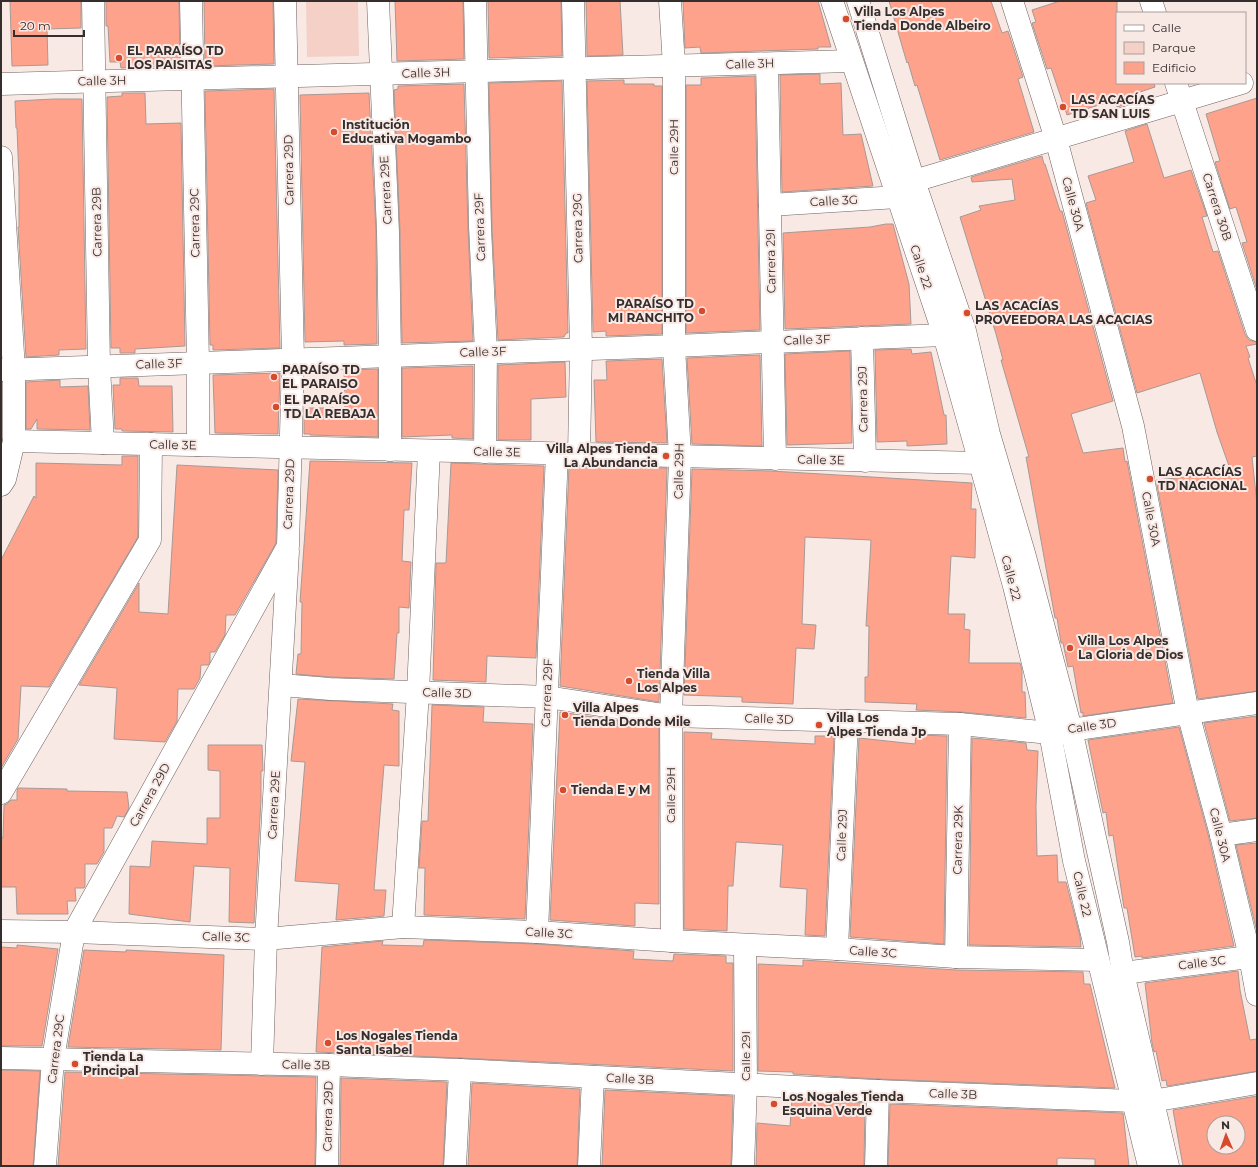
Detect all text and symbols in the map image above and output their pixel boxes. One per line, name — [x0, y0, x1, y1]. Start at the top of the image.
place label: Villa Los Alpes Tienda Donde Albeiro — [853, 4, 991, 33]
scale bar — [14, 12, 84, 38]
legend — [1116, 12, 1246, 84]
marker: Villa Los Alpes Tienda Donde Albeiro — [841, 14, 851, 24]
text: 20 m — [20, 18, 51, 33]
text: Calle — [1152, 20, 1181, 35]
text: Parque — [1152, 40, 1196, 55]
place label: EL PARAÍSO TD LOS PAISITAS — [127, 43, 224, 72]
marker: EL PARAÍSO TD LOS PAISITAS — [114, 53, 124, 63]
street label: Calle 3H — [725, 55, 775, 72]
text: Edificio — [1152, 60, 1196, 75]
street label: Calle 3H — [401, 64, 451, 81]
street label: Calle 3H — [77, 73, 127, 88]
place label: LAS ACACÍAS TD SAN LUIS — [1071, 92, 1155, 121]
marker: LAS ACACÍAS TD SAN LUIS — [1058, 102, 1068, 112]
place label: Institución Educativa Mogambo — [342, 117, 472, 146]
street label: Calle 29H — [666, 119, 681, 175]
marker: Institución Educativa Mogambo — [329, 127, 339, 137]
street label: Carrera 29D — [280, 134, 297, 205]
street label: Carrera 29E — [376, 155, 395, 225]
street label: Carrera 30B — [1199, 171, 1235, 243]
street label: Calle 30A — [1059, 175, 1088, 233]
street label: Carrera 29B — [88, 187, 105, 257]
street label: Carrera 29C — [186, 188, 203, 258]
street label: Carrera 29F — [471, 192, 488, 261]
street label: Calle 3G — [809, 192, 859, 209]
street label: Carrera 29G — [569, 193, 586, 263]
street label: Carrera 29I — [762, 229, 779, 293]
street label: Calle 22 — [907, 243, 936, 291]
place label: PARAÍSO TD MI RANCHITO — [608, 296, 694, 325]
place label: LAS ACACÍAS PROVEEDORA LAS ACACIAS — [975, 298, 1153, 327]
marker: PARAÍSO TD MI RANCHITO — [697, 306, 707, 316]
marker: LAS ACACÍAS PROVEEDORA LAS ACACIAS — [962, 308, 972, 318]
street label: Calle 3F — [783, 331, 831, 348]
street label: Calle 3F — [459, 343, 507, 360]
street label: Calle 3F — [135, 355, 183, 372]
place label: PARAÍSO TD EL PARAISO — [282, 362, 360, 391]
street label: Carrera 29J — [854, 366, 871, 432]
marker: PARAÍSO TD EL PARAISO — [269, 372, 279, 382]
place label: EL PARAÍSO TD LA REBAJA — [284, 392, 376, 421]
marker: EL PARAÍSO TD LA REBAJA — [271, 402, 281, 412]
street label: Calle 3E — [149, 437, 197, 452]
place label: Villa Alpes Tienda La Abundancia — [545, 441, 658, 470]
street label: Calle 29H — [671, 443, 686, 499]
street label: Calle 3E — [473, 444, 521, 459]
marker: Villa Alpes Tienda La Abundancia — [661, 451, 671, 461]
street label: Calle 3E — [797, 452, 845, 467]
street label: Carrera 29D — [280, 458, 297, 530]
place label: LAS ACACÍAS TD NACIONAL — [1158, 464, 1247, 493]
marker: LAS ACACÍAS TD NACIONAL — [1145, 474, 1155, 484]
street label: Calle 30A — [1139, 490, 1164, 548]
street label: Calle 22 — [998, 554, 1025, 602]
place label: Villa Los Alpes La Gloria de Dios — [1077, 633, 1184, 662]
marker: Villa Los Alpes La Gloria de Dios — [1065, 643, 1075, 653]
street label: Carrera 29F — [538, 658, 555, 727]
place label: Tienda Villa Los Alpes — [637, 666, 710, 695]
marker: Tienda Villa Los Alpes — [624, 676, 634, 686]
street label: Calle 3D — [422, 684, 472, 701]
place label: Villa Alpes Tienda Donde Mile — [572, 700, 691, 729]
marker: Villa Alpes Tienda Donde Mile — [560, 710, 570, 720]
street label: Calle 3D — [744, 710, 794, 727]
place label: Villa Los Alpes Tienda Jp — [826, 710, 926, 739]
street label: Calle 3D — [1067, 715, 1117, 736]
marker: Villa Los Alpes Tienda Jp — [814, 720, 824, 730]
street label: Carrera 29D — [126, 760, 173, 829]
street label: Calle 29H — [663, 767, 678, 823]
street label: Carrera 29E — [264, 770, 283, 840]
place label: Tienda E y M — [571, 782, 651, 797]
marker: Tienda E y M — [558, 785, 568, 795]
street label: Carrera 29K — [949, 805, 966, 875]
street label: Calle 30A — [1206, 806, 1235, 864]
street label: Calle 29J — [833, 809, 850, 861]
street label: Calle 22 — [1070, 870, 1095, 918]
street label: Calle 3C — [525, 924, 574, 941]
street label: Calle 3C — [202, 928, 251, 945]
street label: Calle 3C — [849, 942, 898, 961]
street label: Calle 3C — [1177, 952, 1227, 973]
street label: Carrera 29C — [44, 1013, 67, 1084]
place label: Los Nogales Tienda Santa Isabel — [336, 1028, 458, 1057]
street label: Calle 29I — [738, 1031, 753, 1081]
marker: Los Nogales Tienda Santa Isabel — [323, 1038, 333, 1048]
place label: Tienda La Principal — [83, 1049, 144, 1078]
street label: Calle 3B — [282, 1057, 330, 1072]
marker: Tienda La Principal — [70, 1059, 80, 1069]
street label: Calle 3B — [606, 1070, 654, 1087]
street label: Carrera 29D — [319, 1080, 336, 1151]
street label: Calle 3B — [929, 1085, 977, 1102]
place label: Los Nogales Tienda Esquina Verde — [782, 1089, 904, 1118]
marker: Los Nogales Tienda Esquina Verde — [769, 1099, 779, 1109]
north arrow — [1206, 1115, 1246, 1155]
text: N — [1221, 1118, 1230, 1132]

